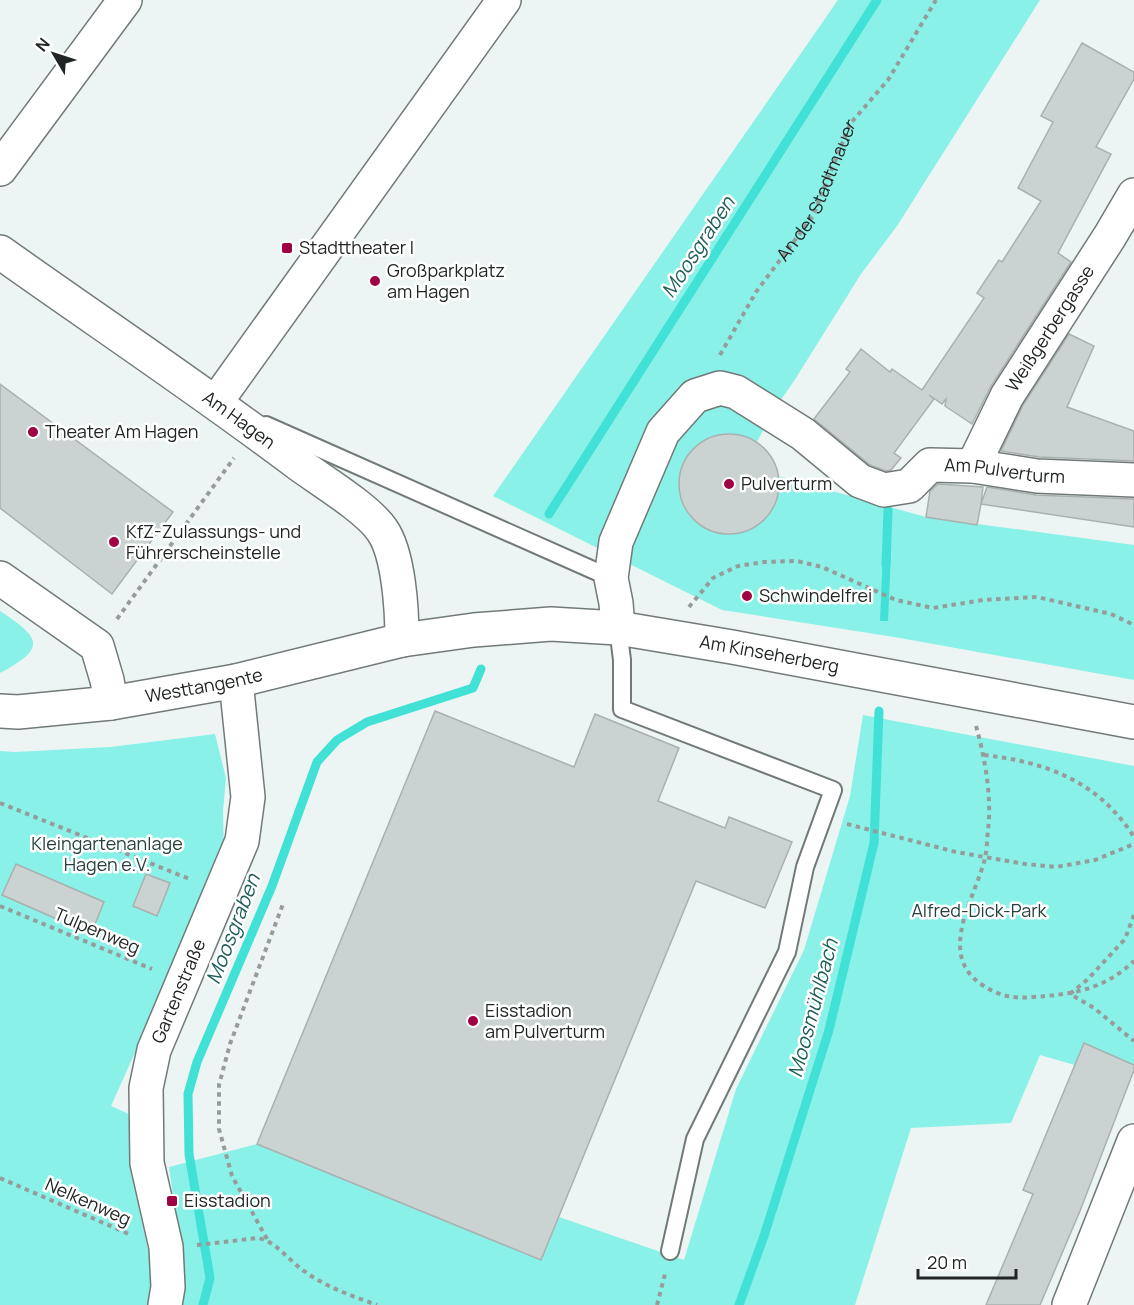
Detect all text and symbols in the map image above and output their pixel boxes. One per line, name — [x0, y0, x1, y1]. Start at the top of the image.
north arrow — [24, 24, 84, 84]
text: N — [30, 33, 55, 56]
street label: An der Stadtmauer — [770, 113, 861, 266]
water label: Moosgraben — [655, 190, 741, 303]
place label: Stadttheater I — [299, 235, 414, 259]
marker: Stadttheater I — [280, 241, 294, 255]
place label: Großparkplatz am Hagen — [387, 258, 505, 303]
street label: Weißgerbergasse — [1000, 260, 1099, 396]
marker: Großparkplatz am Hagen — [368, 274, 382, 288]
street label: Am Hagen — [198, 385, 281, 454]
place label: Theater Am Hagen — [45, 419, 198, 443]
marker: Theater Am Hagen — [26, 425, 40, 439]
street label: Am Pulverturm — [944, 452, 1065, 488]
place label: Pulverturm — [741, 471, 832, 495]
marker: Pulverturm — [722, 477, 736, 491]
place label: KfZ-Zulassungs- und Führerscheinstelle — [126, 519, 301, 564]
marker: KfZ-Zulassungs- und Führerscheinstelle — [107, 535, 121, 549]
place label: Schwindelfrei — [759, 583, 872, 607]
marker: Schwindelfrei — [740, 589, 754, 603]
street label: Am Kinseherberg — [698, 629, 841, 678]
street label: Westtangente — [143, 662, 265, 708]
park label: Kleingartenanlage Hagen e.V. — [31, 831, 183, 876]
water label: Moosgraben — [199, 869, 266, 988]
park label: Alfred-Dick-Park — [911, 898, 1048, 922]
street label: Tulpenweg — [51, 901, 144, 959]
street label: Gartenstraße — [145, 935, 210, 1047]
water label: Moosmühlbach — [781, 935, 844, 1080]
place label: Eisstadion am Pulverturm — [485, 998, 605, 1043]
marker: Eisstadion am Pulverturm — [466, 1014, 480, 1028]
street label: Nelkenweg — [42, 1172, 135, 1231]
place label: Eisstadion — [184, 1188, 271, 1212]
marker: Eisstadion — [165, 1194, 179, 1208]
scale bar — [918, 1242, 1016, 1280]
text: 20 m — [927, 1250, 967, 1274]

